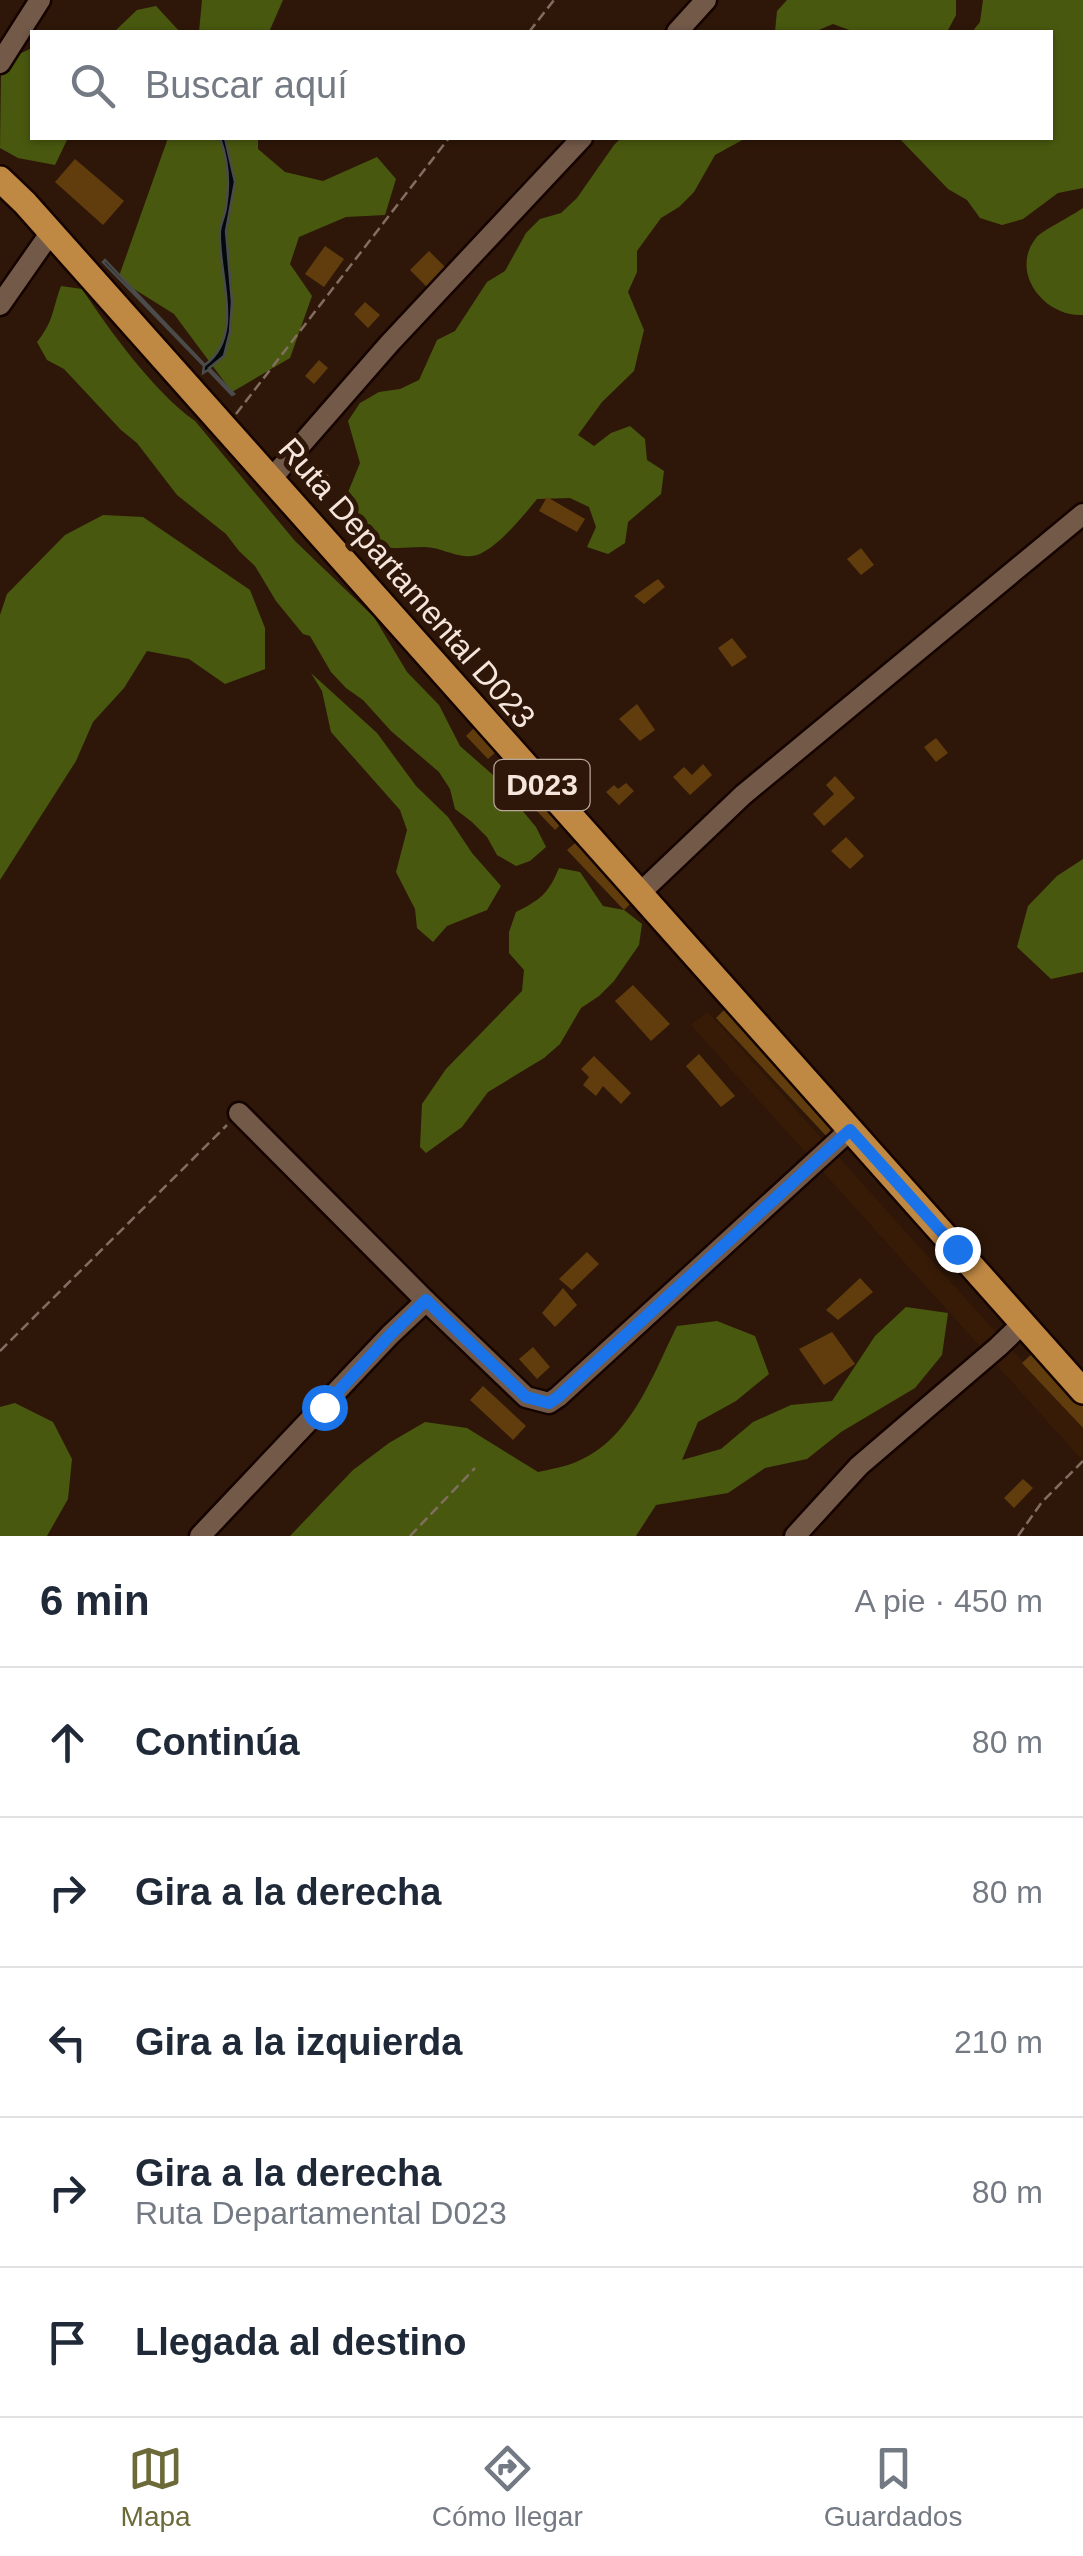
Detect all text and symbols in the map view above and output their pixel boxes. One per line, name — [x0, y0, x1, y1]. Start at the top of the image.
search box — [30, 30, 1053, 140]
icon: search — [65, 58, 120, 113]
text: Buscar aquí — [145, 64, 348, 106]
street label: Ruta Departamental D023 — [271, 431, 543, 735]
road number: D023 — [494, 760, 590, 810]
route end — [935, 1227, 981, 1273]
route start — [302, 1385, 348, 1431]
text: 6 min — [40, 1577, 150, 1624]
text: A pie · 450 m — [854, 1583, 1043, 1619]
icon: ahead — [40, 1715, 95, 1770]
text: Continúa — [135, 1721, 300, 1763]
text: 80 m — [972, 1724, 1043, 1760]
icon: right — [40, 1865, 95, 1920]
text: Gira a la derecha — [135, 1871, 441, 1913]
text: 80 m — [972, 1874, 1043, 1910]
icon: left — [40, 2015, 95, 2070]
text: Gira a la izquierda — [135, 2021, 462, 2063]
text: 210 m — [954, 2024, 1043, 2060]
text: Gira a la derecha — [135, 2152, 441, 2194]
icon: right — [40, 2165, 95, 2220]
text: 80 m — [972, 2174, 1043, 2210]
text: Ruta Departamental D023 — [135, 2195, 507, 2231]
icon: arrive — [40, 2315, 95, 2370]
text: Llegada al destino — [135, 2321, 467, 2363]
tab: Mapa — [121, 2441, 191, 2533]
tab: Cómo llegar — [432, 2441, 583, 2533]
tab: Guardados — [824, 2441, 962, 2533]

